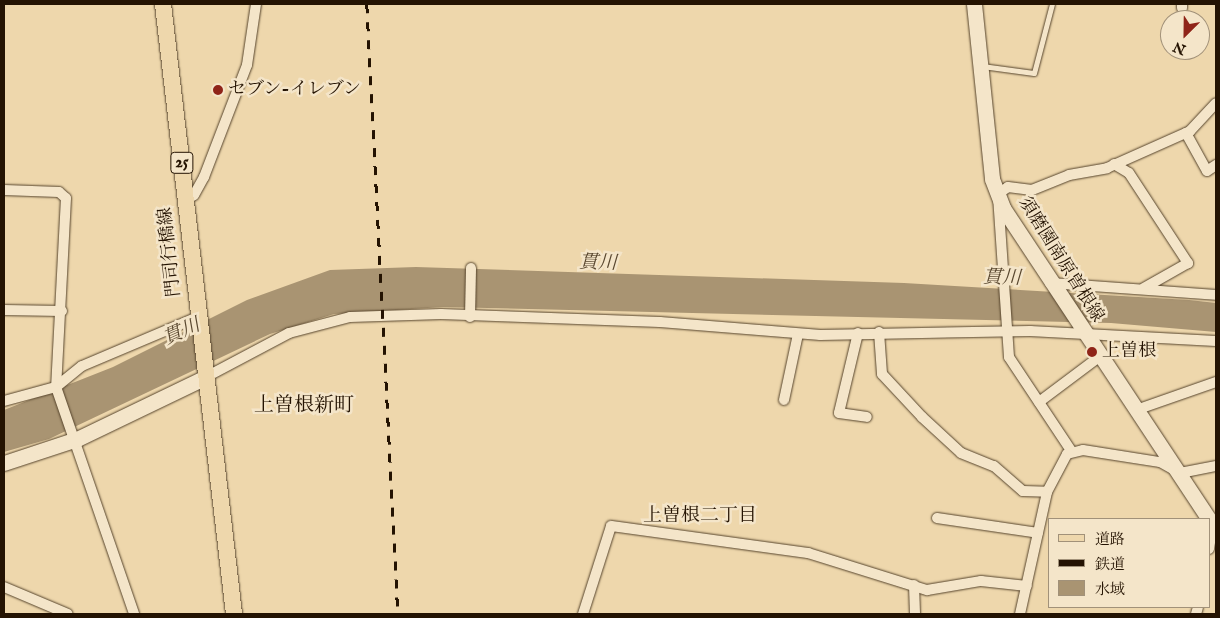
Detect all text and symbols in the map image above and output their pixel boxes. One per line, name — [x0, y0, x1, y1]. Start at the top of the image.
north arrow — [1160, 10, 1210, 60]
text: N — [1170, 37, 1189, 59]
place label: セブン-イレブン — [228, 79, 362, 101]
marker: セブン-イレブン — [212, 84, 224, 96]
road number: 25 — [170, 150, 194, 177]
street label: 須磨園南原曽根線 — [1013, 193, 1107, 327]
street label: 門司行橋線 — [156, 206, 186, 298]
water label: 貫川 — [579, 252, 617, 276]
water label: 貫川 — [983, 267, 1021, 291]
water label: 貫川 — [160, 315, 204, 351]
place label: 上曽根 — [1102, 341, 1156, 363]
marker: 上曽根 — [1086, 346, 1098, 358]
district label: 上曽根新町 — [254, 393, 354, 417]
district label: 上曽根二丁目 — [643, 506, 757, 528]
legend — [1048, 518, 1210, 608]
text: 道路 — [1095, 530, 1125, 549]
text: 鉄道 — [1095, 555, 1125, 574]
text: 水域 — [1095, 580, 1125, 599]

